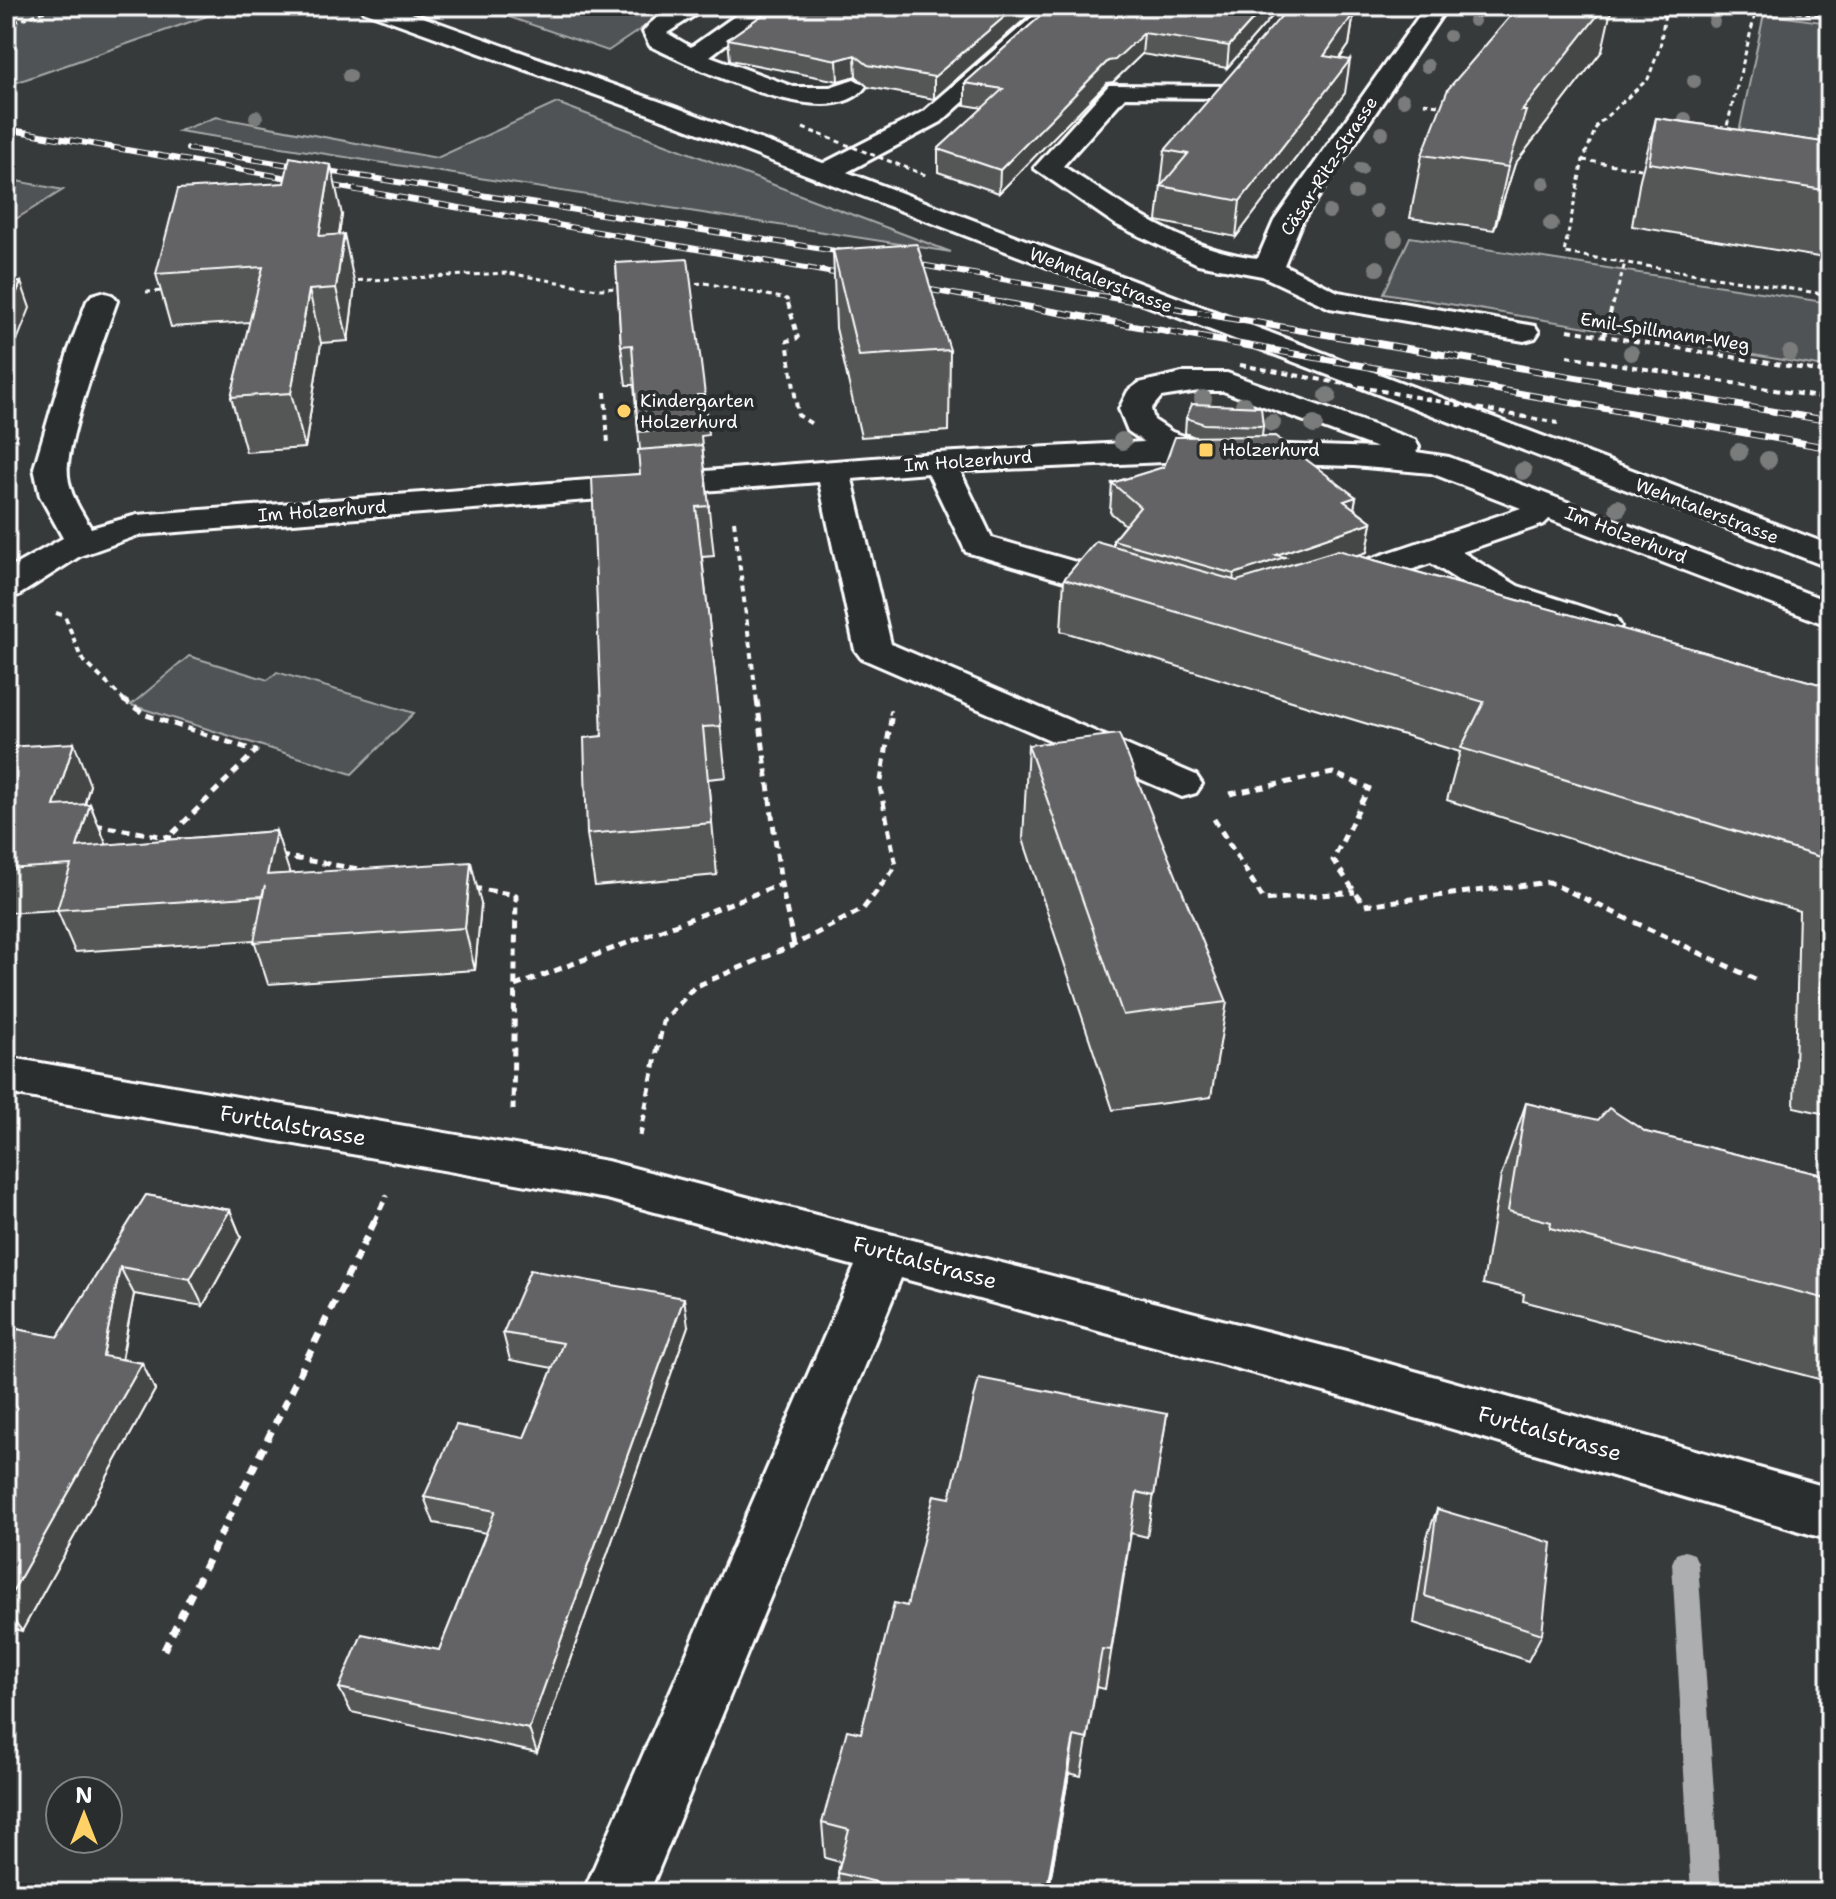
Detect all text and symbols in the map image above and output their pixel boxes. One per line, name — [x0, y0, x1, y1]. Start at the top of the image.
street label: Cäsar-Ritz-Strasse — [1275, 92, 1383, 240]
street label: Wehntalerstrasse — [1026, 242, 1176, 318]
street label: Emil-Spillmann-Weg — [1579, 307, 1751, 357]
place label: Kindergarten Holzerhurd — [640, 389, 754, 434]
marker: Kindergarten Holzerhurd — [615, 402, 633, 420]
place label: Holzerhurd — [1222, 438, 1320, 462]
marker: Holzerhurd — [1197, 441, 1215, 459]
street label: Im Holzerhurd — [903, 445, 1033, 477]
street label: Wehntalerstrasse — [1632, 473, 1782, 549]
street label: Im Holzerhurd — [257, 495, 387, 527]
street label: Im Holzerhurd — [1562, 501, 1690, 569]
street label: Furttalstrasse — [217, 1098, 368, 1153]
street label: Furttalstrasse — [850, 1229, 1000, 1296]
street label: Furttalstrasse — [1475, 1399, 1625, 1468]
north arrow — [44, 1775, 124, 1855]
text: N — [75, 1781, 93, 1810]

